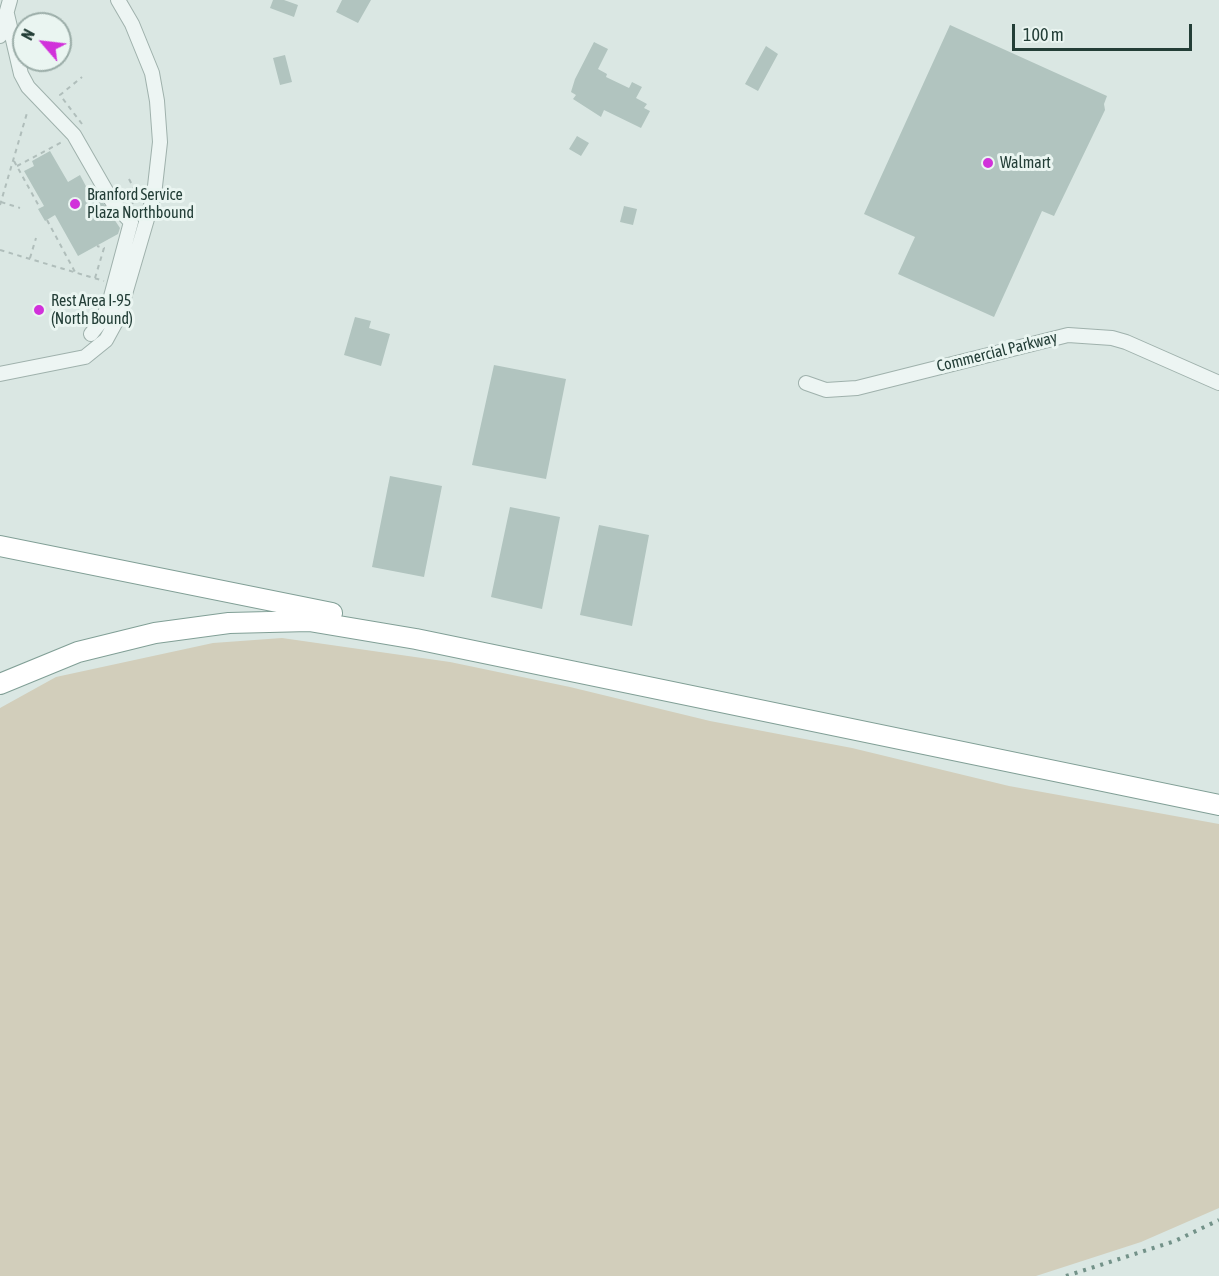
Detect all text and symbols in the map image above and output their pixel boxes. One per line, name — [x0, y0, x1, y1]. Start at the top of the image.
north arrow — [12, 12, 72, 72]
scale bar — [1015, 12, 1195, 50]
text: 100 m — [1023, 24, 1064, 45]
text: N — [18, 26, 38, 43]
place label: Walmart — [1000, 153, 1051, 173]
marker: Walmart — [981, 156, 995, 170]
place label: Branford Service Plaza Northbound — [87, 185, 194, 223]
marker: Branford Service Plaza Northbound — [68, 197, 82, 211]
place label: Rest Area I-95 (North Bound) — [51, 291, 133, 329]
marker: Rest Area I-95 (North Bound) — [32, 303, 46, 317]
street label: Commercial Parkway — [935, 328, 1059, 376]

